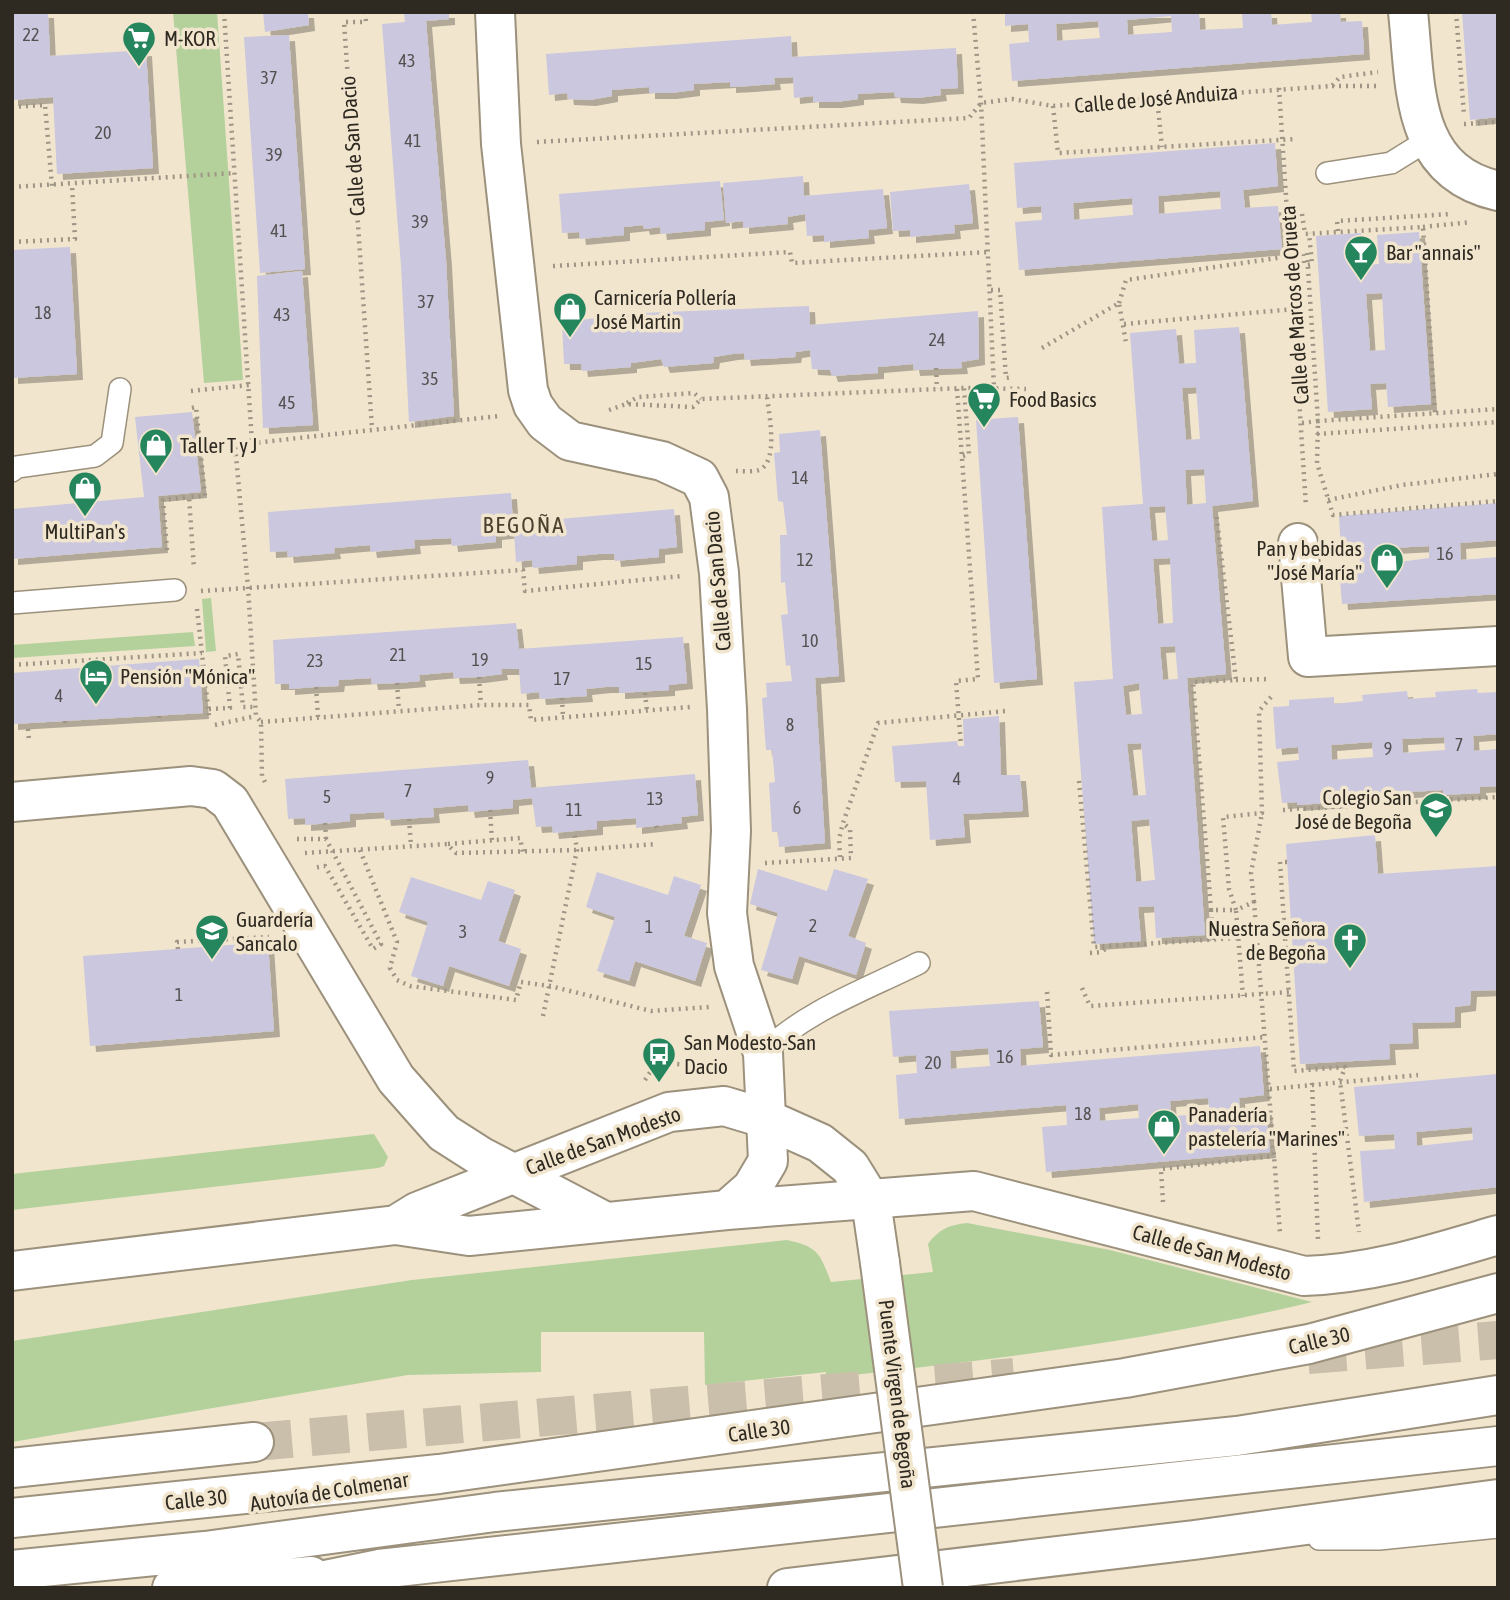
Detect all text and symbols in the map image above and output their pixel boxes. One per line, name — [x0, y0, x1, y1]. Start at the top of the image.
supermarket icon: M-KOR — [120, 19, 158, 68]
house number: 22 — [23, 24, 39, 45]
place label: M-KOR — [164, 26, 216, 50]
house number: 43 — [399, 50, 415, 71]
house number: 37 — [261, 67, 277, 88]
street label: Calle de San Dacio — [335, 75, 369, 217]
street label: Calle de José Anduiza — [1073, 79, 1239, 117]
house number: 20 — [95, 122, 111, 143]
house number: 41 — [405, 130, 421, 151]
house number: 39 — [266, 144, 282, 165]
street label: Calle de Marcos de Orueta — [1275, 205, 1313, 405]
house number: 39 — [412, 211, 428, 232]
house number: 41 — [271, 220, 287, 241]
bar icon: Bar "annais" — [1342, 233, 1380, 282]
place label: Bar "annais" — [1386, 240, 1481, 264]
place label: Carnicería Pollería José Martin — [594, 285, 737, 333]
shop icon: Carnicería Pollería José Martin — [551, 290, 589, 339]
house number: 37 — [418, 291, 434, 312]
house number: 18 — [35, 302, 51, 323]
house number: 43 — [274, 304, 290, 325]
house number: 24 — [929, 329, 945, 350]
house number: 35 — [422, 368, 438, 389]
supermarket icon: Food Basics — [965, 380, 1003, 429]
place label: Food Basics — [1009, 387, 1097, 411]
house number: 45 — [279, 392, 295, 413]
shop icon: Taller T y J — [137, 426, 175, 475]
place label: Taller T y J — [180, 433, 257, 457]
house number: 14 — [792, 467, 808, 488]
shop icon: MultiPan's — [66, 469, 104, 518]
street label: Calle de San Dacio — [699, 510, 735, 652]
district label: BEGOÑA — [482, 512, 566, 538]
place label: MultiPan's — [45, 519, 125, 543]
place label: Pan y bebidas "José María" — [1256, 536, 1362, 584]
shop icon: Pan y bebidas "José María" — [1368, 541, 1406, 590]
house number: 16 — [1437, 543, 1453, 564]
house number: 12 — [797, 549, 813, 570]
house number: 10 — [802, 630, 818, 651]
house number: 21 — [390, 644, 406, 665]
house number: 19 — [472, 649, 488, 670]
house number: 23 — [307, 650, 323, 671]
house number: 15 — [636, 653, 652, 674]
hotel icon: Pensión "Mónica" — [77, 657, 115, 706]
place label: Pensión "Mónica" — [120, 664, 255, 688]
house number: 17 — [554, 668, 570, 689]
house number: 4 — [55, 685, 63, 706]
house number: 8 — [786, 714, 794, 735]
house number: 7 — [1455, 734, 1463, 755]
house number: 9 — [1384, 738, 1392, 759]
house number: 9 — [486, 767, 494, 788]
house number: 4 — [953, 768, 961, 789]
house number: 7 — [404, 780, 412, 801]
place label: Colegio San José de Begoña — [1295, 785, 1412, 833]
house number: 5 — [323, 786, 331, 807]
house number: 13 — [647, 788, 663, 809]
school or university icon: Colegio San José de Begoña — [1417, 790, 1455, 839]
house number: 6 — [793, 797, 801, 818]
house number: 11 — [566, 799, 582, 820]
place label: Guardería Sancalo — [236, 907, 314, 955]
school or university icon: Guardería Sancalo — [193, 912, 231, 961]
house number: 2 — [809, 915, 817, 936]
house number: 1 — [645, 916, 653, 937]
place label: Nuestra Señora de Begoña — [1208, 916, 1326, 964]
house number: 3 — [459, 921, 467, 942]
church icon: Nuestra Señora de Begoña — [1331, 921, 1369, 970]
house number: 1 — [175, 984, 183, 1005]
place label: San Modesto-San Dacio — [684, 1030, 816, 1078]
bus stop icon: San Modesto-San Dacio — [640, 1035, 678, 1084]
house number: 16 — [997, 1046, 1013, 1067]
house number: 20 — [925, 1052, 941, 1073]
street label: Calle de San Modesto — [522, 1101, 684, 1179]
place label: Panadería pastelería "Marines" — [1188, 1102, 1345, 1150]
house number: 18 — [1075, 1103, 1091, 1124]
shop icon: Panadería pastelería "Marines" — [1145, 1107, 1183, 1156]
street label: Calle de San Modesto — [1130, 1219, 1294, 1285]
street label: Puente Virgen de Begoña — [874, 1298, 922, 1490]
street label: Calle 30 — [1286, 1321, 1352, 1359]
street label: Calle 30 — [726, 1414, 792, 1446]
street label: Autovía de Colmenar — [248, 1466, 411, 1515]
street label: Calle 30 — [164, 1484, 228, 1514]

